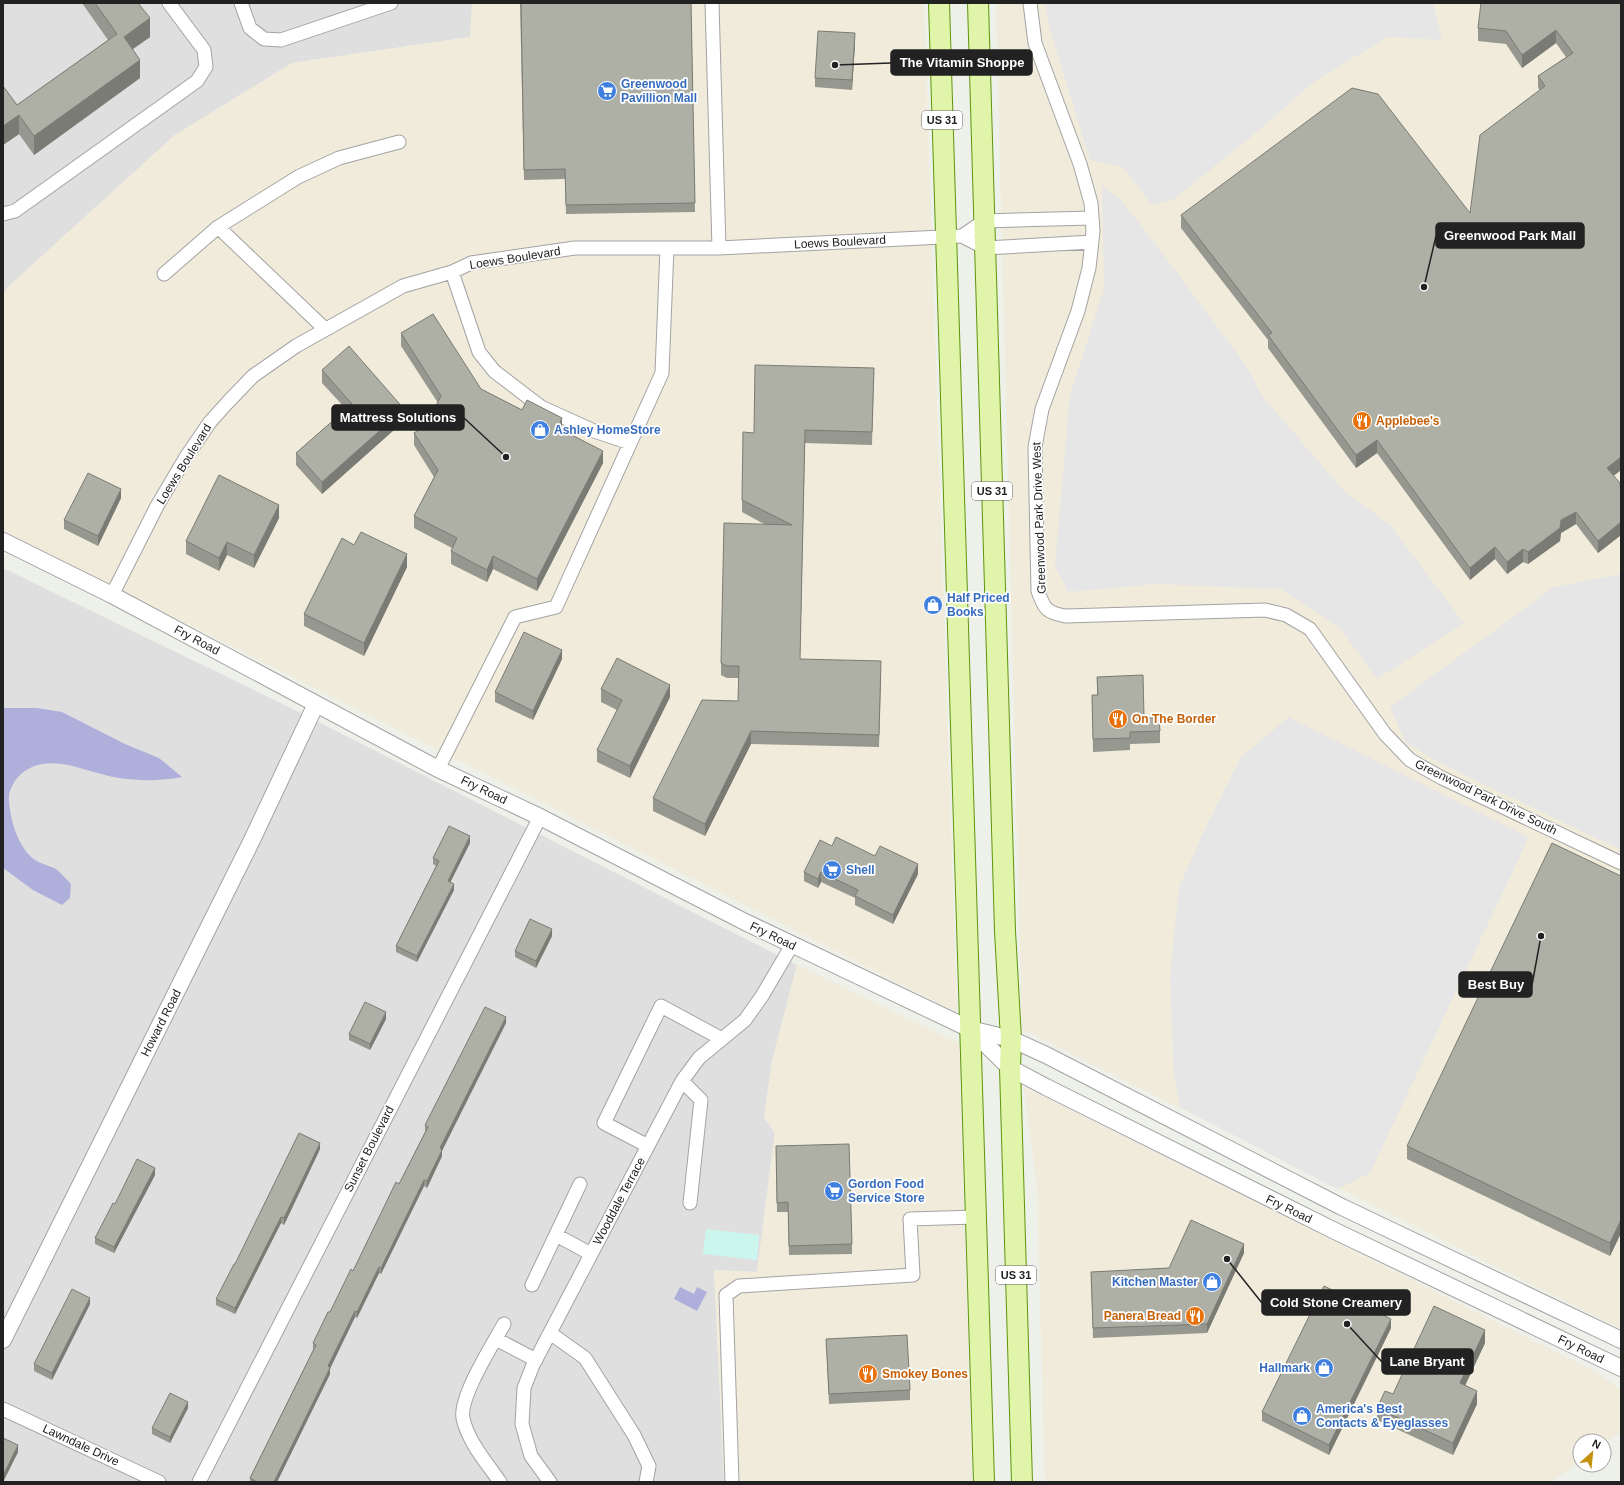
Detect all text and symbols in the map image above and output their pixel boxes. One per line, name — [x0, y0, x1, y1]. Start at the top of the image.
callout: The Vitamin Shoppe — [891, 50, 1032, 75]
text: The Vitamin Shoppe — [900, 55, 1024, 70]
place label: Greenwood Pavillion Mall — [621, 77, 697, 105]
supermarket icon: Greenwood Pavillion Mall — [596, 80, 618, 102]
road number: US 31 — [922, 111, 962, 129]
callout: Greenwood Park Mall — [1436, 223, 1584, 248]
text: Greenwood Park Mall — [1444, 228, 1576, 243]
street label: Loews Boulevard — [794, 233, 886, 251]
street label: Loews Boulevard — [468, 244, 562, 272]
callout: Mattress Solutions — [332, 405, 464, 430]
text: Mattress Solutions — [340, 410, 456, 425]
restaurant icon: Applebee's — [1351, 410, 1373, 432]
place label: Applebee's — [1376, 414, 1440, 428]
shop icon: Ashley HomeStore — [529, 419, 551, 441]
street label: Loews Boulevard — [154, 421, 214, 507]
place label: Ashley HomeStore — [554, 423, 661, 437]
street label: Greenwood Park Drive West — [1029, 441, 1049, 594]
road number: US 31 — [972, 482, 1012, 500]
place label: Half Priced Books — [947, 591, 1010, 619]
shop icon: Half Priced Books — [922, 594, 944, 616]
street label: Fry Road — [172, 622, 222, 658]
restaurant icon: On The Border — [1107, 708, 1129, 730]
place label: On The Border — [1132, 712, 1216, 726]
street label: Greenwood Park Drive South — [1413, 756, 1559, 838]
street label: Fry Road — [459, 773, 509, 807]
supermarket icon: Shell — [821, 859, 843, 881]
place label: Shell — [846, 863, 875, 877]
street label: Fry Road — [748, 919, 798, 953]
callout: Best Buy — [1459, 972, 1532, 997]
text: Best Buy — [1468, 977, 1525, 992]
street label: Howard Road — [138, 987, 184, 1059]
street label: Sunset Boulevard — [341, 1104, 397, 1194]
street label: Wooddale Terrace — [590, 1155, 648, 1247]
place label: Gordon Food Service Store — [848, 1177, 925, 1205]
supermarket icon: Gordon Food Service Store — [823, 1180, 845, 1202]
street label: Fry Road — [1264, 1192, 1314, 1226]
road number: US 31 — [996, 1266, 1036, 1284]
shop icon: Kitchen Master — [1201, 1271, 1223, 1293]
place label: Kitchen Master — [1112, 1275, 1198, 1289]
callout: Cold Stone Creamery — [1262, 1290, 1410, 1315]
text: Cold Stone Creamery — [1270, 1295, 1403, 1310]
restaurant icon: Panera Bread — [1184, 1305, 1206, 1327]
place label: Panera Bread — [1104, 1309, 1181, 1323]
street label: Fry Road — [1556, 1332, 1606, 1366]
callout: Lane Bryant — [1382, 1349, 1473, 1374]
text: Lane Bryant — [1389, 1354, 1465, 1369]
shop icon: Hallmark — [1313, 1357, 1335, 1379]
place label: Hallmark — [1259, 1361, 1310, 1375]
restaurant icon: Smokey Bones — [857, 1363, 879, 1385]
place label: Smokey Bones — [882, 1367, 968, 1381]
place label: America's Best Contacts & Eyeglasses — [1316, 1402, 1448, 1430]
shop icon: America's Best Contacts & Eyeglasses — [1291, 1405, 1313, 1427]
street label: Lawndale Drive — [41, 1421, 122, 1469]
north arrow — [1572, 1433, 1612, 1473]
text: N — [1590, 1437, 1603, 1451]

